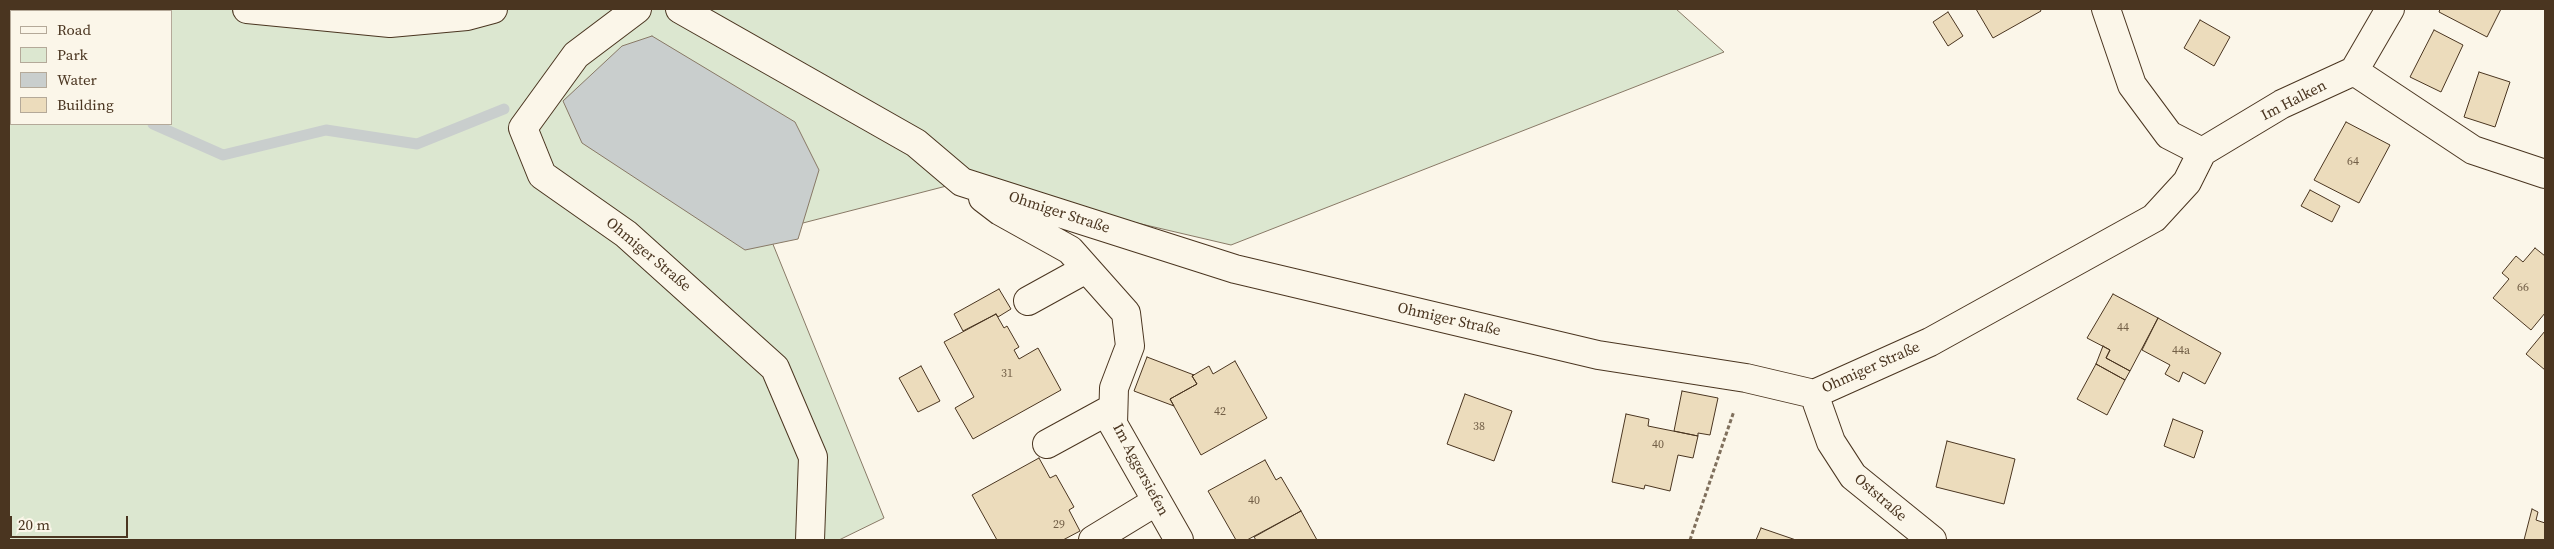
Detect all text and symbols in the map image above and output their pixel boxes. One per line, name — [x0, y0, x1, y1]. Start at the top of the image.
legend — [10, 10, 172, 125]
text: Road — [57, 19, 91, 40]
text: Park — [57, 44, 88, 65]
text: Water — [57, 69, 97, 90]
street label: Im Halken — [2258, 77, 2330, 125]
text: Building — [57, 94, 114, 115]
house number: 64 — [2347, 155, 2359, 169]
street label: Ohmiger Straße — [1006, 188, 1112, 238]
street label: Ohmiger Straße — [602, 214, 694, 296]
house number: 66 — [2517, 281, 2529, 295]
street label: Ohmiger Straße — [1396, 299, 1502, 341]
house number: 44 — [2117, 321, 2129, 335]
street label: Ohmiger Straße — [1819, 338, 1923, 398]
house number: 44a — [2172, 344, 2190, 358]
house number: 31 — [1001, 367, 1013, 381]
house number: 42 — [1214, 405, 1226, 419]
house number: 38 — [1473, 420, 1485, 434]
street label: Im Aggersiefen — [1108, 421, 1172, 519]
house number: 40 — [1652, 438, 1664, 452]
street label: Oststraße — [1850, 470, 1910, 526]
house number: 40 — [1248, 494, 1260, 508]
scale bar — [12, 506, 130, 538]
text: 20 m — [18, 514, 50, 535]
house number: 29 — [1053, 518, 1065, 532]

